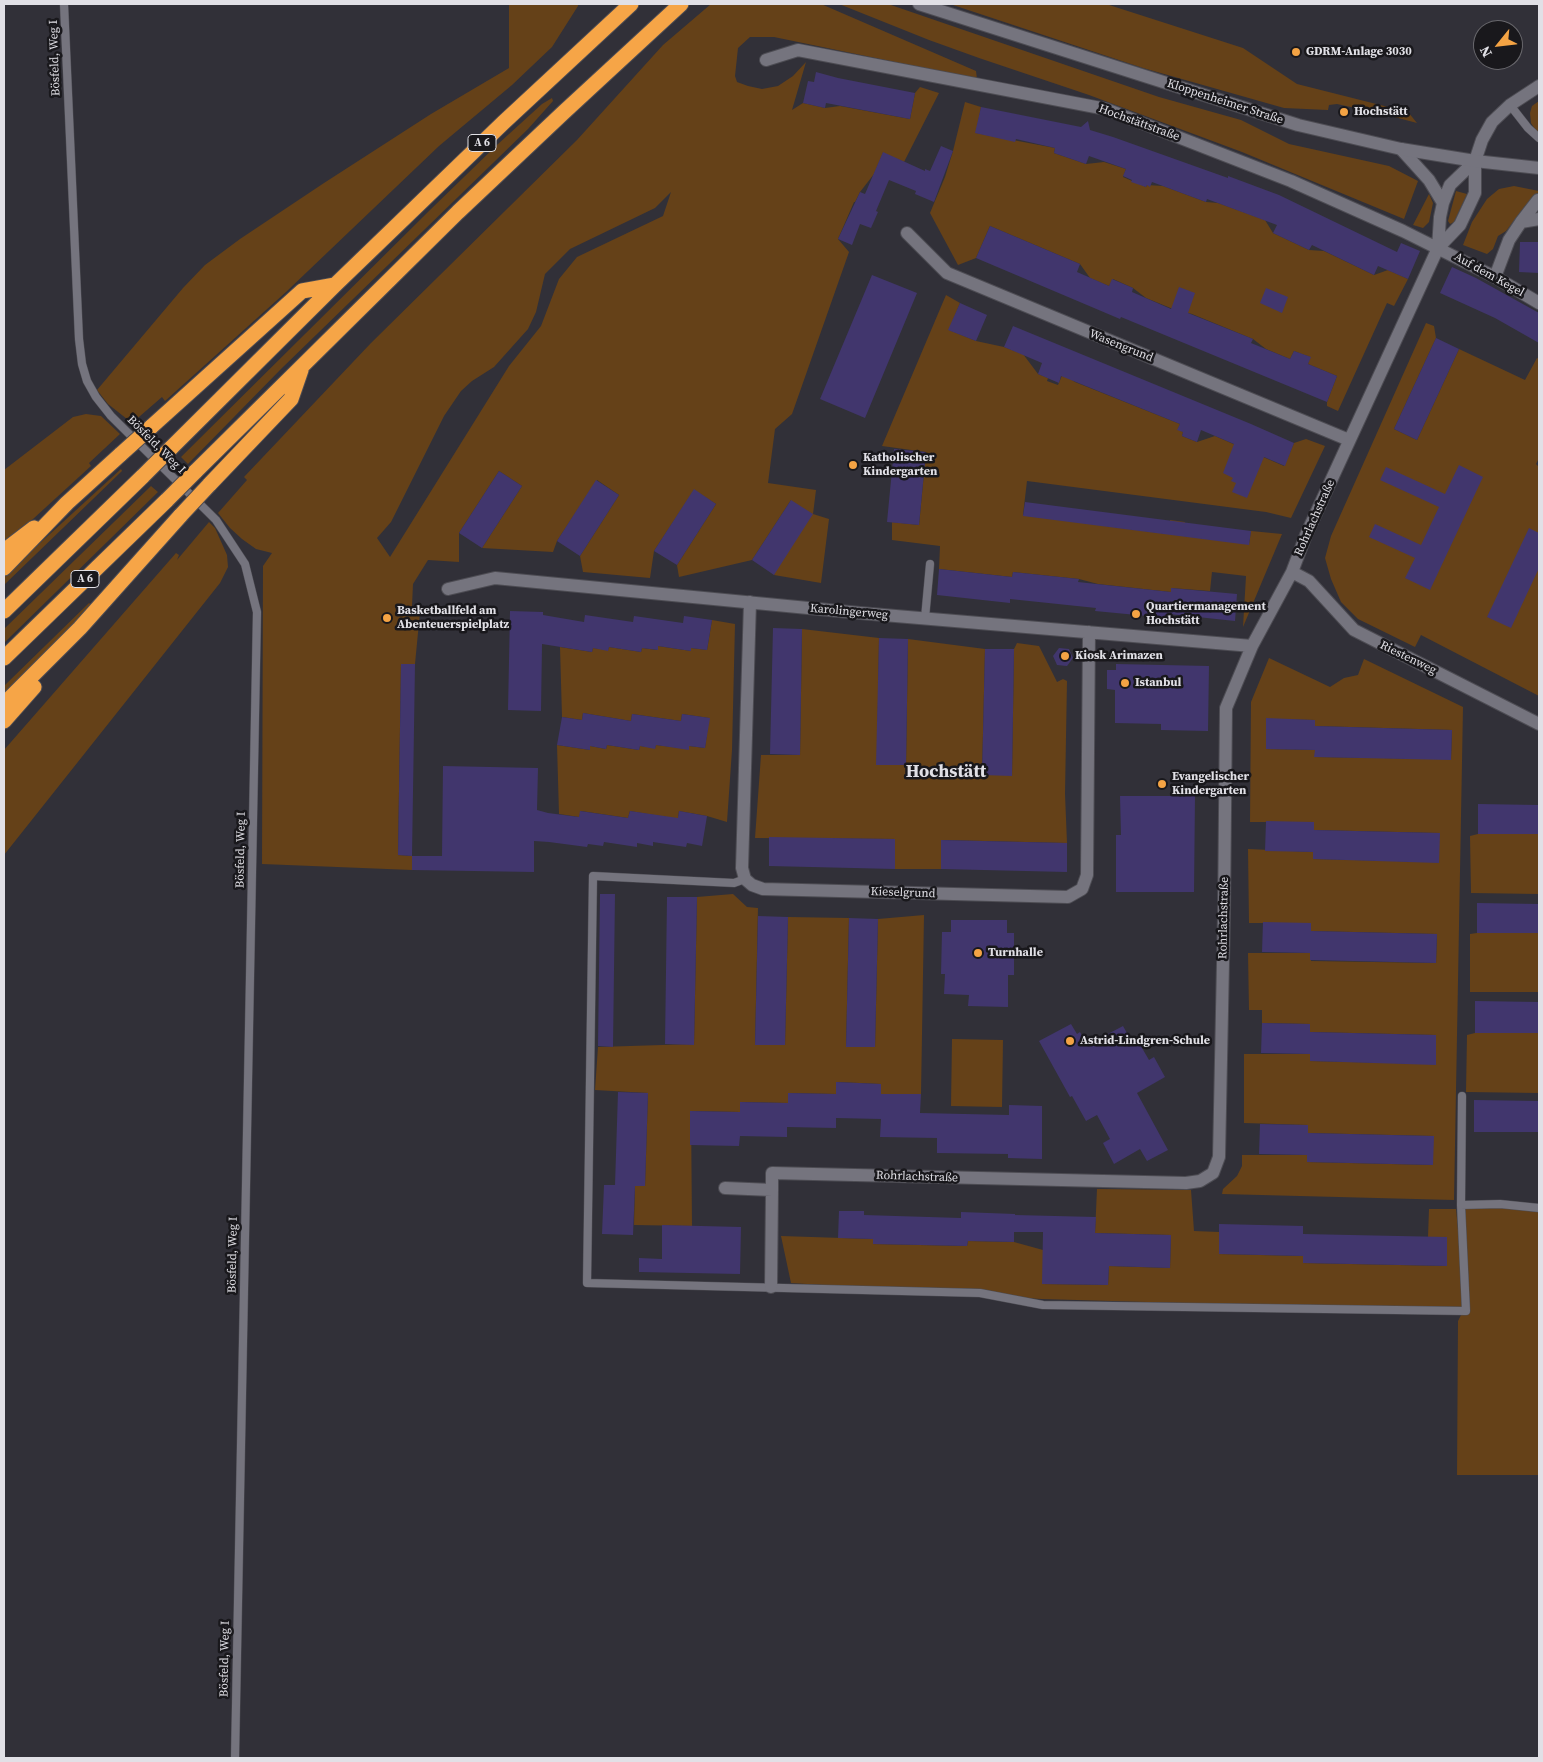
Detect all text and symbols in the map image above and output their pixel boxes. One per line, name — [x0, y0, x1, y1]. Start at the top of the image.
street label: Bösfeld, Weg I — [46, 20, 64, 96]
north arrow — [1473, 20, 1523, 70]
text: N — [1475, 42, 1497, 61]
place label: GDRM-Anlage 3030 — [1306, 45, 1412, 59]
marker: GDRM-Anlage 3030 — [1290, 46, 1302, 58]
street label: Kloppenheimer Straße — [1165, 76, 1285, 128]
street label: Hochstättstraße — [1096, 102, 1182, 144]
place label: Hochstätt — [1354, 105, 1408, 119]
marker: Hochstätt — [1338, 106, 1350, 118]
road number: A 6 — [468, 134, 496, 152]
street label: Auf dem Kegel — [1451, 250, 1527, 300]
street label: Wasengrund — [1087, 327, 1155, 365]
street label: Bösfeld, Weg I — [124, 413, 188, 477]
place label: Katholischer Kindergarten — [863, 451, 938, 479]
marker: Katholischer Kindergarten — [847, 459, 859, 471]
street label: Rohrlachstraße — [1292, 478, 1338, 558]
road number: A 6 — [71, 570, 99, 588]
place label: Quartiermanagement Hochstätt — [1146, 600, 1266, 628]
street label: Karolingerweg — [809, 601, 889, 623]
place label: Basketballfeld am Abenteuerspielplatz — [397, 604, 509, 632]
marker: Quartiermanagement Hochstätt — [1130, 608, 1142, 620]
marker: Basketballfeld am Abenteuerspielplatz — [381, 612, 393, 624]
street label: Riestenweg — [1377, 638, 1439, 678]
place label: Kiosk Arimazen — [1075, 649, 1163, 663]
marker: Kiosk Arimazen — [1059, 650, 1071, 662]
place label: Istanbul — [1135, 676, 1181, 690]
marker: Istanbul — [1119, 677, 1131, 689]
district label: Hochstätt — [906, 761, 986, 783]
place label: Evangelischer Kindergarten — [1172, 770, 1249, 798]
marker: Evangelischer Kindergarten — [1156, 778, 1168, 790]
street label: Bösfeld, Weg I — [233, 812, 249, 888]
street label: Rohrlachstraße — [1216, 877, 1232, 959]
street label: Kieselgrund — [870, 885, 936, 901]
place label: Turnhalle — [988, 946, 1043, 960]
marker: Turnhalle — [972, 947, 984, 959]
place label: Astrid-Lindgren-Schule — [1080, 1034, 1210, 1048]
marker: Astrid-Lindgren-Schule — [1064, 1035, 1076, 1047]
street label: Rohrlachstraße — [876, 1168, 958, 1186]
street label: Bösfeld, Weg I — [225, 1217, 241, 1293]
street label: Bösfeld, Weg I — [217, 1621, 233, 1697]

